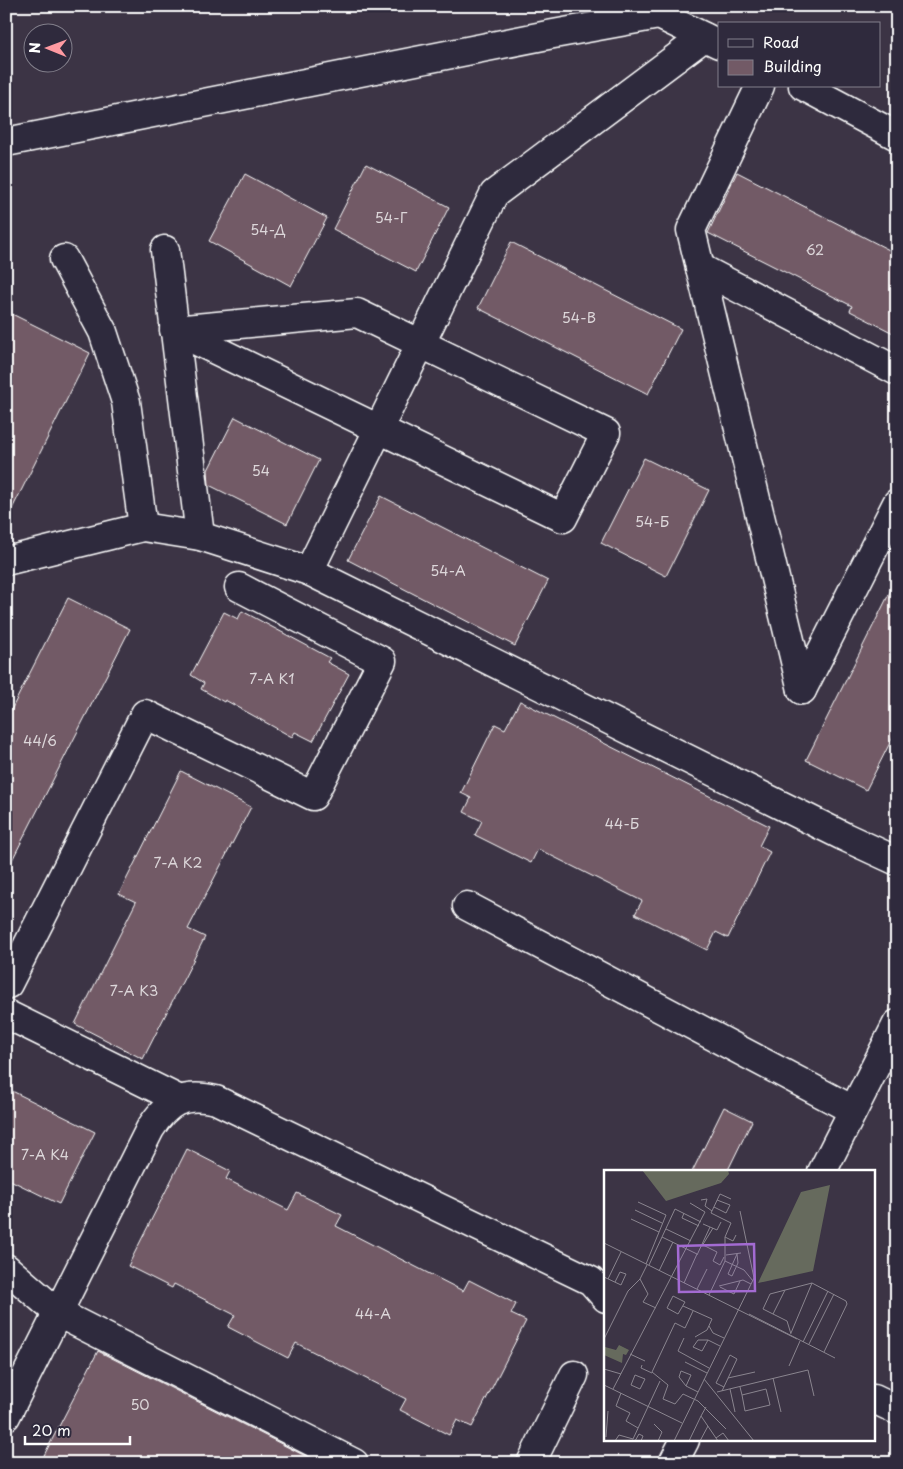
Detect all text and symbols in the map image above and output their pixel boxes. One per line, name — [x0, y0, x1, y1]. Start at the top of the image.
north arrow — [22, 22, 72, 72]
legend — [718, 22, 880, 88]
text: Road — [763, 30, 799, 53]
text: N — [24, 42, 45, 53]
text: Building — [763, 54, 822, 77]
house number: 54-Г — [375, 207, 408, 228]
house number: 54-Д — [250, 219, 286, 240]
house number: 62 — [806, 239, 824, 260]
house number: 54-В — [562, 307, 596, 328]
house number: 54 — [252, 460, 270, 481]
house number: 54-Б — [635, 511, 669, 532]
house number: 54-А — [430, 560, 466, 581]
house number: 7-А К1 — [249, 668, 295, 689]
house number: 44/6 — [23, 730, 57, 751]
house number: 44-Б — [605, 813, 639, 834]
house number: 7-А К2 — [154, 852, 203, 873]
house number: 7-А К3 — [110, 980, 158, 1001]
house number: 7-А К4 — [21, 1144, 69, 1165]
inset map — [604, 1170, 876, 1442]
house number: 44-А — [355, 1303, 391, 1324]
house number: 50 — [130, 1394, 150, 1415]
scale bar — [25, 1414, 130, 1446]
text: 20 m — [32, 1418, 71, 1441]

